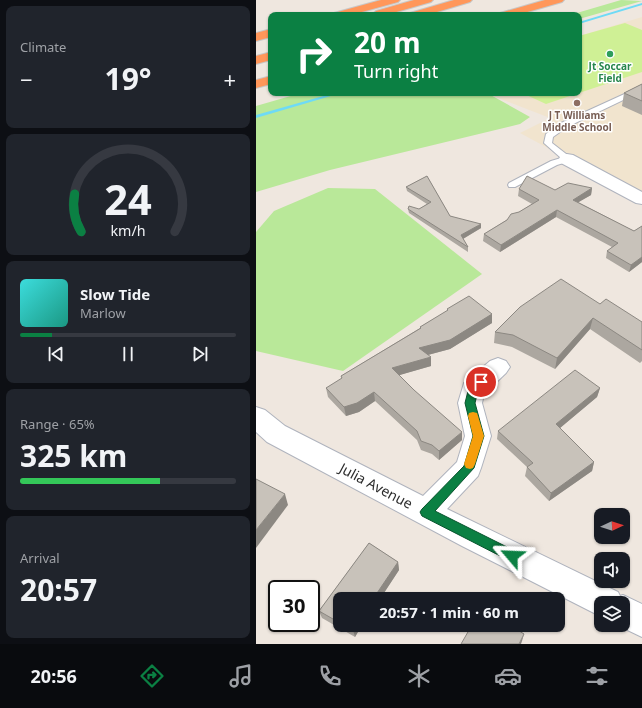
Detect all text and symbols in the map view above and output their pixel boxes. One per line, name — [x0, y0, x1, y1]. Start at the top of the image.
text: 20 m — [354, 23, 421, 61]
icon: right — [288, 28, 340, 80]
text: Climate — [20, 38, 66, 56]
marker: Jt Soccar Field — [605, 49, 615, 59]
text: 19° — [104, 58, 152, 99]
text: Turn right — [354, 59, 438, 83]
place label: Jt Soccar Field — [588, 59, 632, 85]
text: − — [20, 64, 33, 94]
text: + — [223, 64, 236, 94]
marker: J T Williams Middle School — [572, 98, 582, 108]
place label: J T Williams Middle School — [542, 108, 612, 134]
text: 24 — [104, 171, 152, 227]
text: km/h — [110, 221, 146, 240]
text: Slow Tide — [80, 284, 150, 304]
text: Marlow — [80, 304, 126, 322]
icon: previous — [45, 343, 67, 365]
icon: pause — [117, 343, 139, 365]
icon: next — [189, 343, 211, 365]
pin — [464, 365, 498, 399]
icon: arrive — [470, 371, 492, 393]
text: Range · 65% — [20, 415, 95, 433]
text: 325 km — [20, 435, 127, 476]
street label: Julia Avenue — [335, 457, 416, 513]
north arrow — [594, 508, 630, 544]
map controls — [594, 508, 630, 632]
position arrow — [491, 535, 533, 577]
text: Arrival — [20, 549, 60, 567]
button: sound — [594, 552, 630, 588]
text: 20:57 — [20, 569, 97, 610]
speed limit sign: 30 — [268, 580, 320, 632]
button: layers — [594, 596, 630, 632]
text: 20:57 · 1 min · 60 m — [379, 602, 519, 622]
icon: directions — [138, 662, 166, 690]
icon: music — [227, 662, 255, 690]
icon: phone — [316, 662, 344, 690]
icon: climate — [405, 662, 433, 690]
icon: car — [494, 662, 522, 690]
icon: filters — [583, 662, 611, 690]
text: 20:56 — [31, 664, 77, 688]

